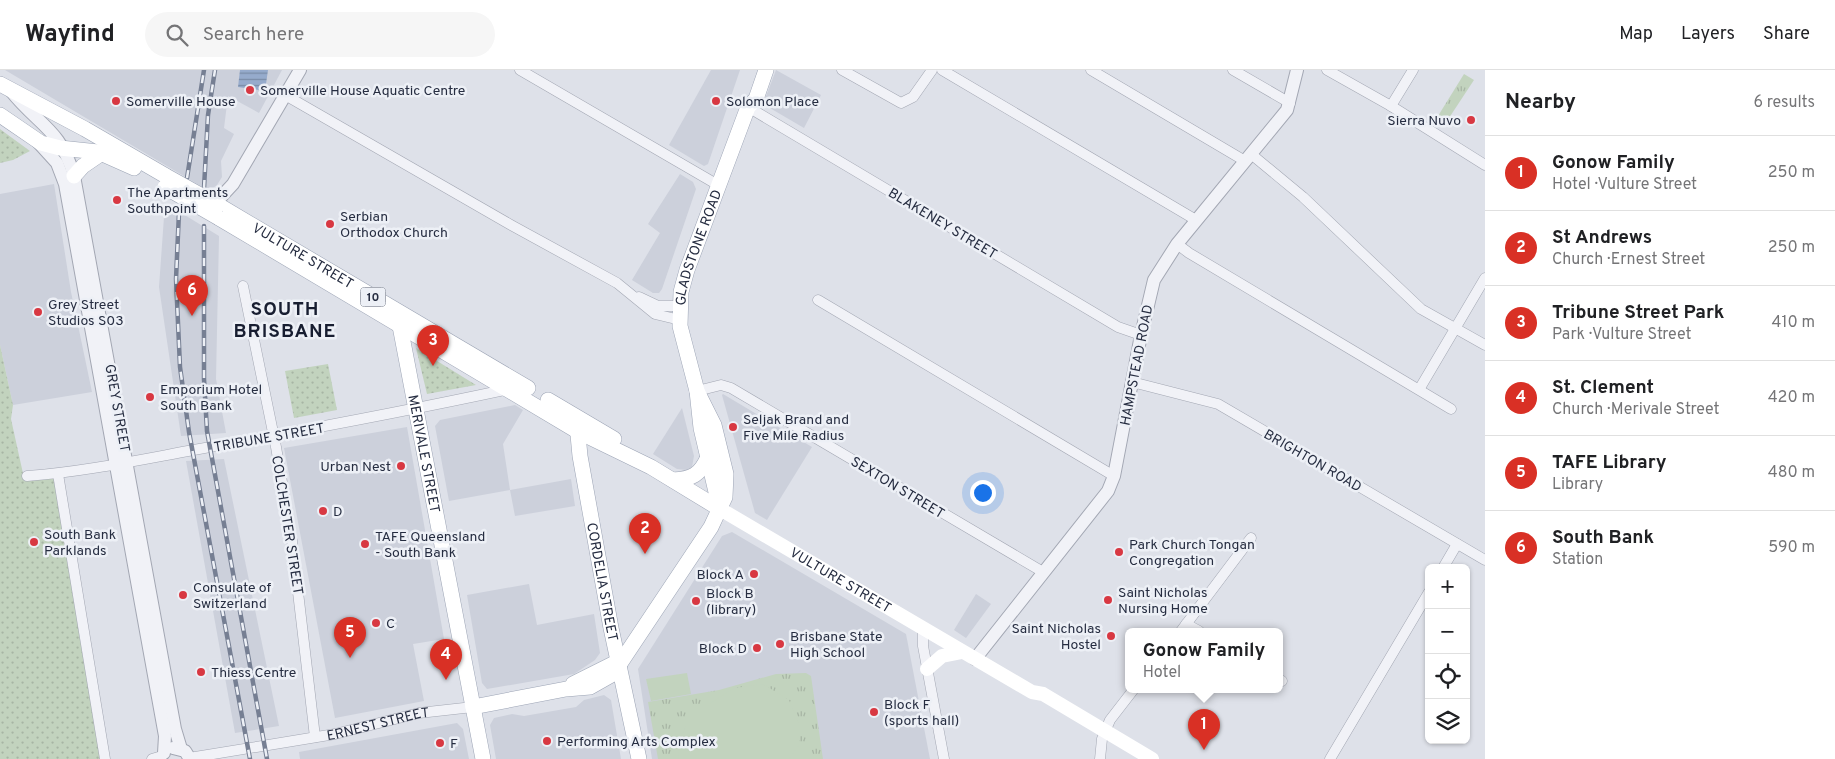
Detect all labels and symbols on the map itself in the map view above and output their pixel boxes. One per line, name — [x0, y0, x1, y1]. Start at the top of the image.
place label: Somerville House Aquatic Centre — [260, 83, 465, 100]
marker: Somerville House Aquatic Centre — [244, 84, 256, 96]
place label: Somerville House — [126, 94, 236, 111]
place label: Solomon Place — [726, 94, 819, 111]
marker: Somerville House — [110, 95, 122, 107]
marker: Solomon Place — [710, 95, 722, 107]
place label: Sierra Nuvo — [1387, 113, 1461, 130]
marker: Sierra Nuvo — [1465, 114, 1477, 126]
place label: The Apartments Southpoint — [127, 185, 228, 218]
street label: BLAKENEY STREET — [885, 185, 1000, 264]
street label: GLADSTONE ROAD — [673, 188, 726, 306]
marker: The Apartments Southpoint — [111, 194, 123, 206]
place label: Serbian Orthodox Church — [340, 209, 448, 242]
marker: Serbian Orthodox Church — [324, 218, 336, 230]
street label: VULTURE STREET — [249, 220, 356, 293]
pin: 6 — [176, 275, 208, 316]
road number: 10 — [360, 288, 386, 306]
place label: Grey Street Studios S03 — [48, 297, 124, 330]
district label: SOUTH BRISBANE — [234, 298, 336, 344]
street label: HAMPSTEAD ROAD — [1117, 303, 1158, 427]
marker: Grey Street Studios S03 — [32, 306, 44, 318]
pin: 3 — [417, 325, 449, 366]
street label: GREY STREET — [100, 363, 133, 454]
place label: Emporium Hotel South Bank — [160, 382, 262, 415]
marker: Emporium Hotel South Bank — [144, 391, 156, 403]
street label: MERIVALE STREET — [403, 394, 443, 514]
place label: Seljak Brand and Five Mile Radius — [743, 412, 849, 445]
street label: TRIBUNE STREET — [213, 420, 326, 457]
marker: Seljak Brand and Five Mile Radius — [727, 421, 739, 433]
street label: BRIGHTON ROAD — [1260, 426, 1364, 496]
street label: COLCHESTER STREET — [267, 454, 306, 596]
street label: SEXTON STREET — [847, 454, 947, 523]
place label: Urban Nest — [320, 459, 391, 476]
marker: Urban Nest — [395, 460, 407, 472]
your location — [970, 480, 996, 506]
place label: D — [333, 504, 343, 521]
marker: D — [317, 505, 329, 517]
pin: 2 — [629, 513, 661, 554]
street label: CORDELIA STREET — [582, 521, 621, 643]
place label: South Bank Parklands — [44, 527, 116, 560]
place label: TAFE Queensland - South Bank — [375, 529, 485, 562]
marker: South Bank Parklands — [28, 536, 40, 548]
place label: Park Church Tongan Congregation — [1129, 537, 1255, 570]
marker: TAFE Queensland - South Bank — [359, 538, 371, 550]
street label: VULTURE STREET — [786, 545, 894, 617]
marker: Park Church Tongan Congregation — [1113, 546, 1125, 558]
place label: Block A — [696, 567, 744, 584]
marker: Block A — [748, 568, 760, 580]
place label: Consulate of Switzerland — [193, 580, 272, 613]
place label: Saint Nicholas Nursing Home — [1118, 585, 1208, 618]
place label: Block B (library) — [706, 586, 756, 619]
marker: Consulate of Switzerland — [177, 589, 189, 601]
marker: Saint Nicholas Nursing Home — [1102, 594, 1114, 606]
marker: Block B (library) — [690, 595, 702, 607]
place label: C — [386, 616, 395, 633]
pin: 5 — [334, 617, 366, 658]
marker: C — [370, 617, 382, 629]
place label: Saint Nicholas Hostel — [1011, 621, 1101, 654]
place label: Brisbane State High School — [790, 629, 882, 662]
marker: Saint Nicholas Hostel — [1105, 630, 1117, 642]
marker: Brisbane State High School — [774, 638, 786, 650]
pin: 4 — [430, 639, 462, 680]
place label: Block D — [699, 641, 747, 658]
marker: Block D — [751, 642, 763, 654]
place label: Thiess Centre — [211, 665, 296, 682]
marker: Thiess Centre — [195, 666, 207, 678]
place label: Block F (sports hall) — [884, 697, 959, 730]
street label: ERNEST STREET — [325, 705, 430, 745]
marker: Block F (sports hall) — [868, 706, 880, 718]
pin: 1 — [1188, 709, 1220, 750]
place label: Performing Arts Complex — [557, 734, 716, 751]
marker: Performing Arts Complex — [541, 735, 553, 747]
place label: F — [450, 736, 458, 753]
marker: F — [434, 737, 446, 749]

